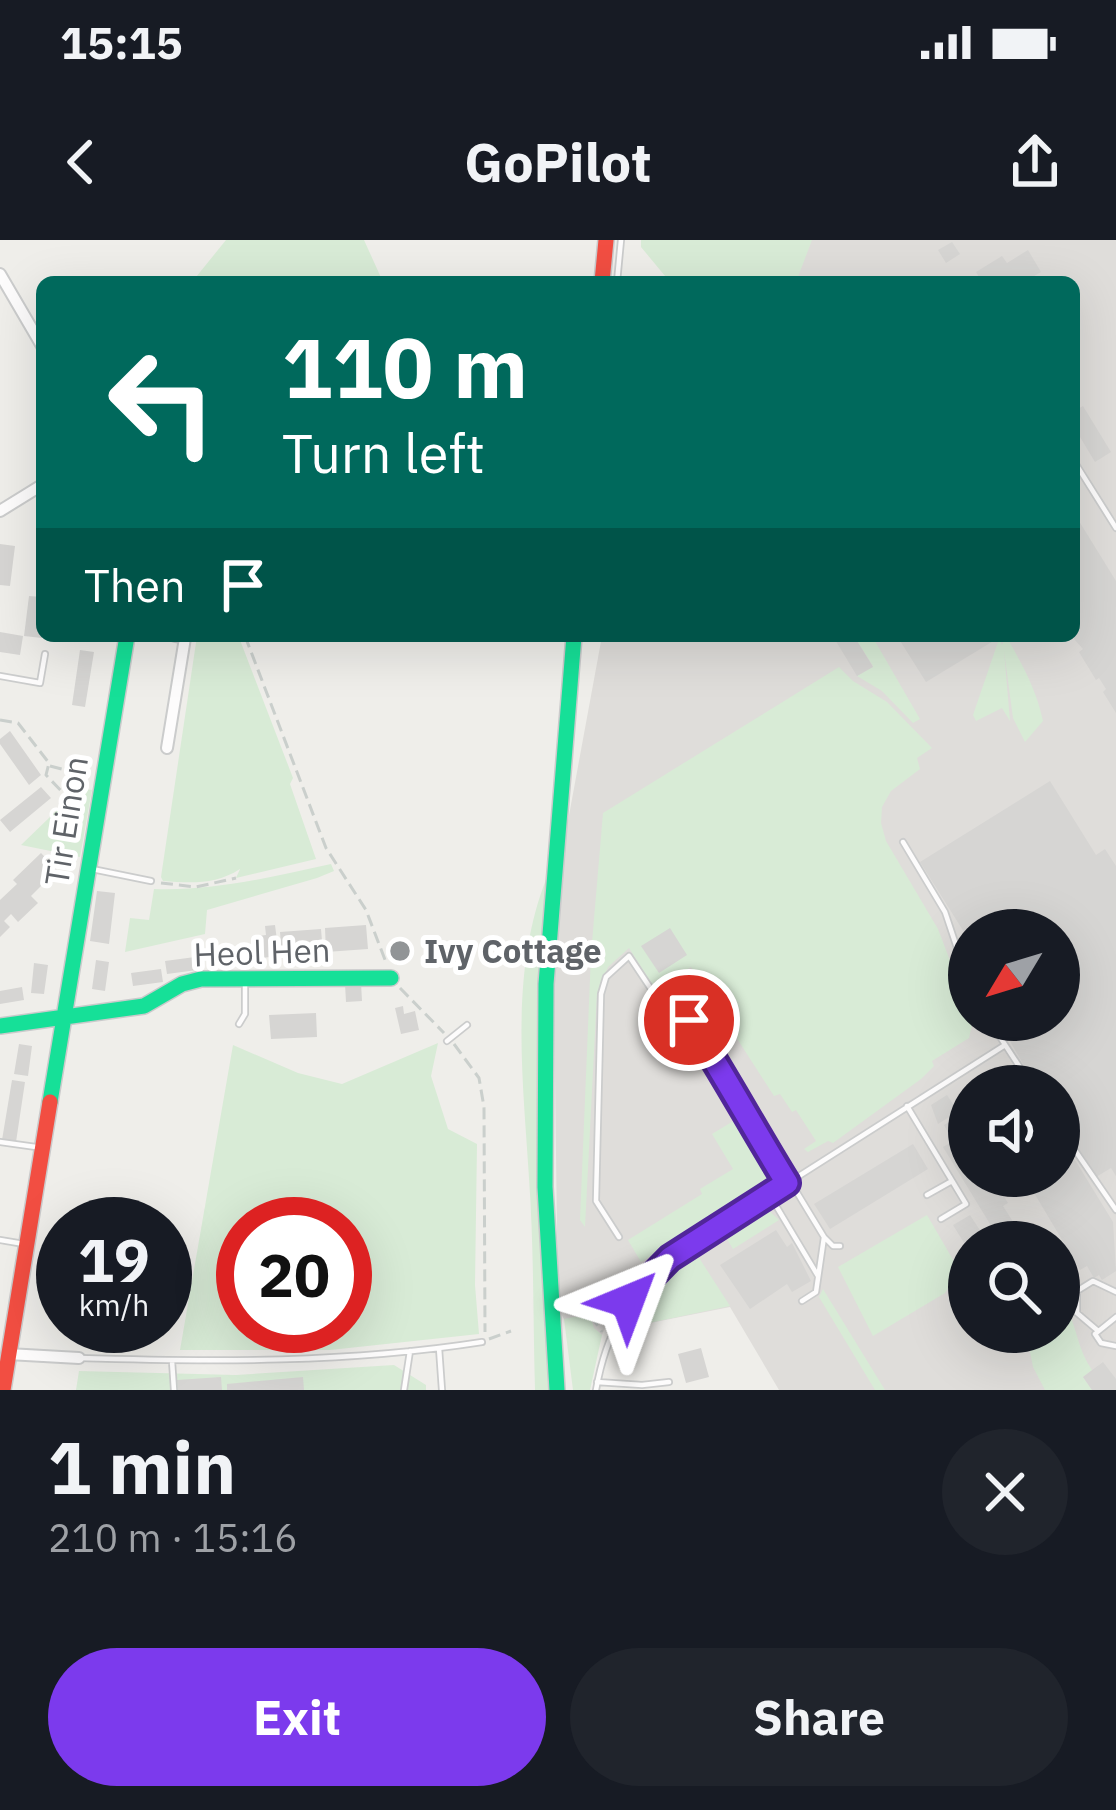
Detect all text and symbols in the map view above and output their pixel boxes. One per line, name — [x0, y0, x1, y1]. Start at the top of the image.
text: 15:15 — [60, 13, 183, 71]
text: GoPilot — [464, 127, 652, 197]
icon: back — [48, 129, 114, 195]
icon: share — [1002, 129, 1068, 195]
text: 110 m — [282, 312, 528, 421]
icon: left — [84, 324, 240, 480]
text: Turn left — [282, 418, 485, 488]
icon: arrive — [210, 552, 276, 618]
text: Then — [84, 556, 186, 614]
street label: Tir Einon — [34, 753, 97, 889]
north arrow — [948, 909, 1080, 1041]
map controls — [948, 909, 1080, 1353]
street label: Heol Hen — [193, 928, 331, 975]
place label: Ivy Cottage — [424, 929, 602, 972]
marker: Ivy Cottage — [387, 938, 413, 964]
pin — [638, 969, 740, 1071]
icon: arrive — [656, 987, 722, 1053]
button: sound — [948, 1065, 1080, 1197]
speed limit sign: 20 — [216, 1197, 372, 1353]
text: 19 — [78, 1220, 150, 1299]
button: search — [948, 1221, 1080, 1353]
position arrow — [565, 1238, 691, 1364]
text: km/h — [79, 1285, 149, 1324]
text: 1 min — [48, 1420, 236, 1514]
button: close — [942, 1429, 1068, 1555]
text: 210 m · 15:16 — [48, 1512, 298, 1563]
button: Exit — [48, 1648, 546, 1786]
button: Share — [570, 1648, 1068, 1786]

